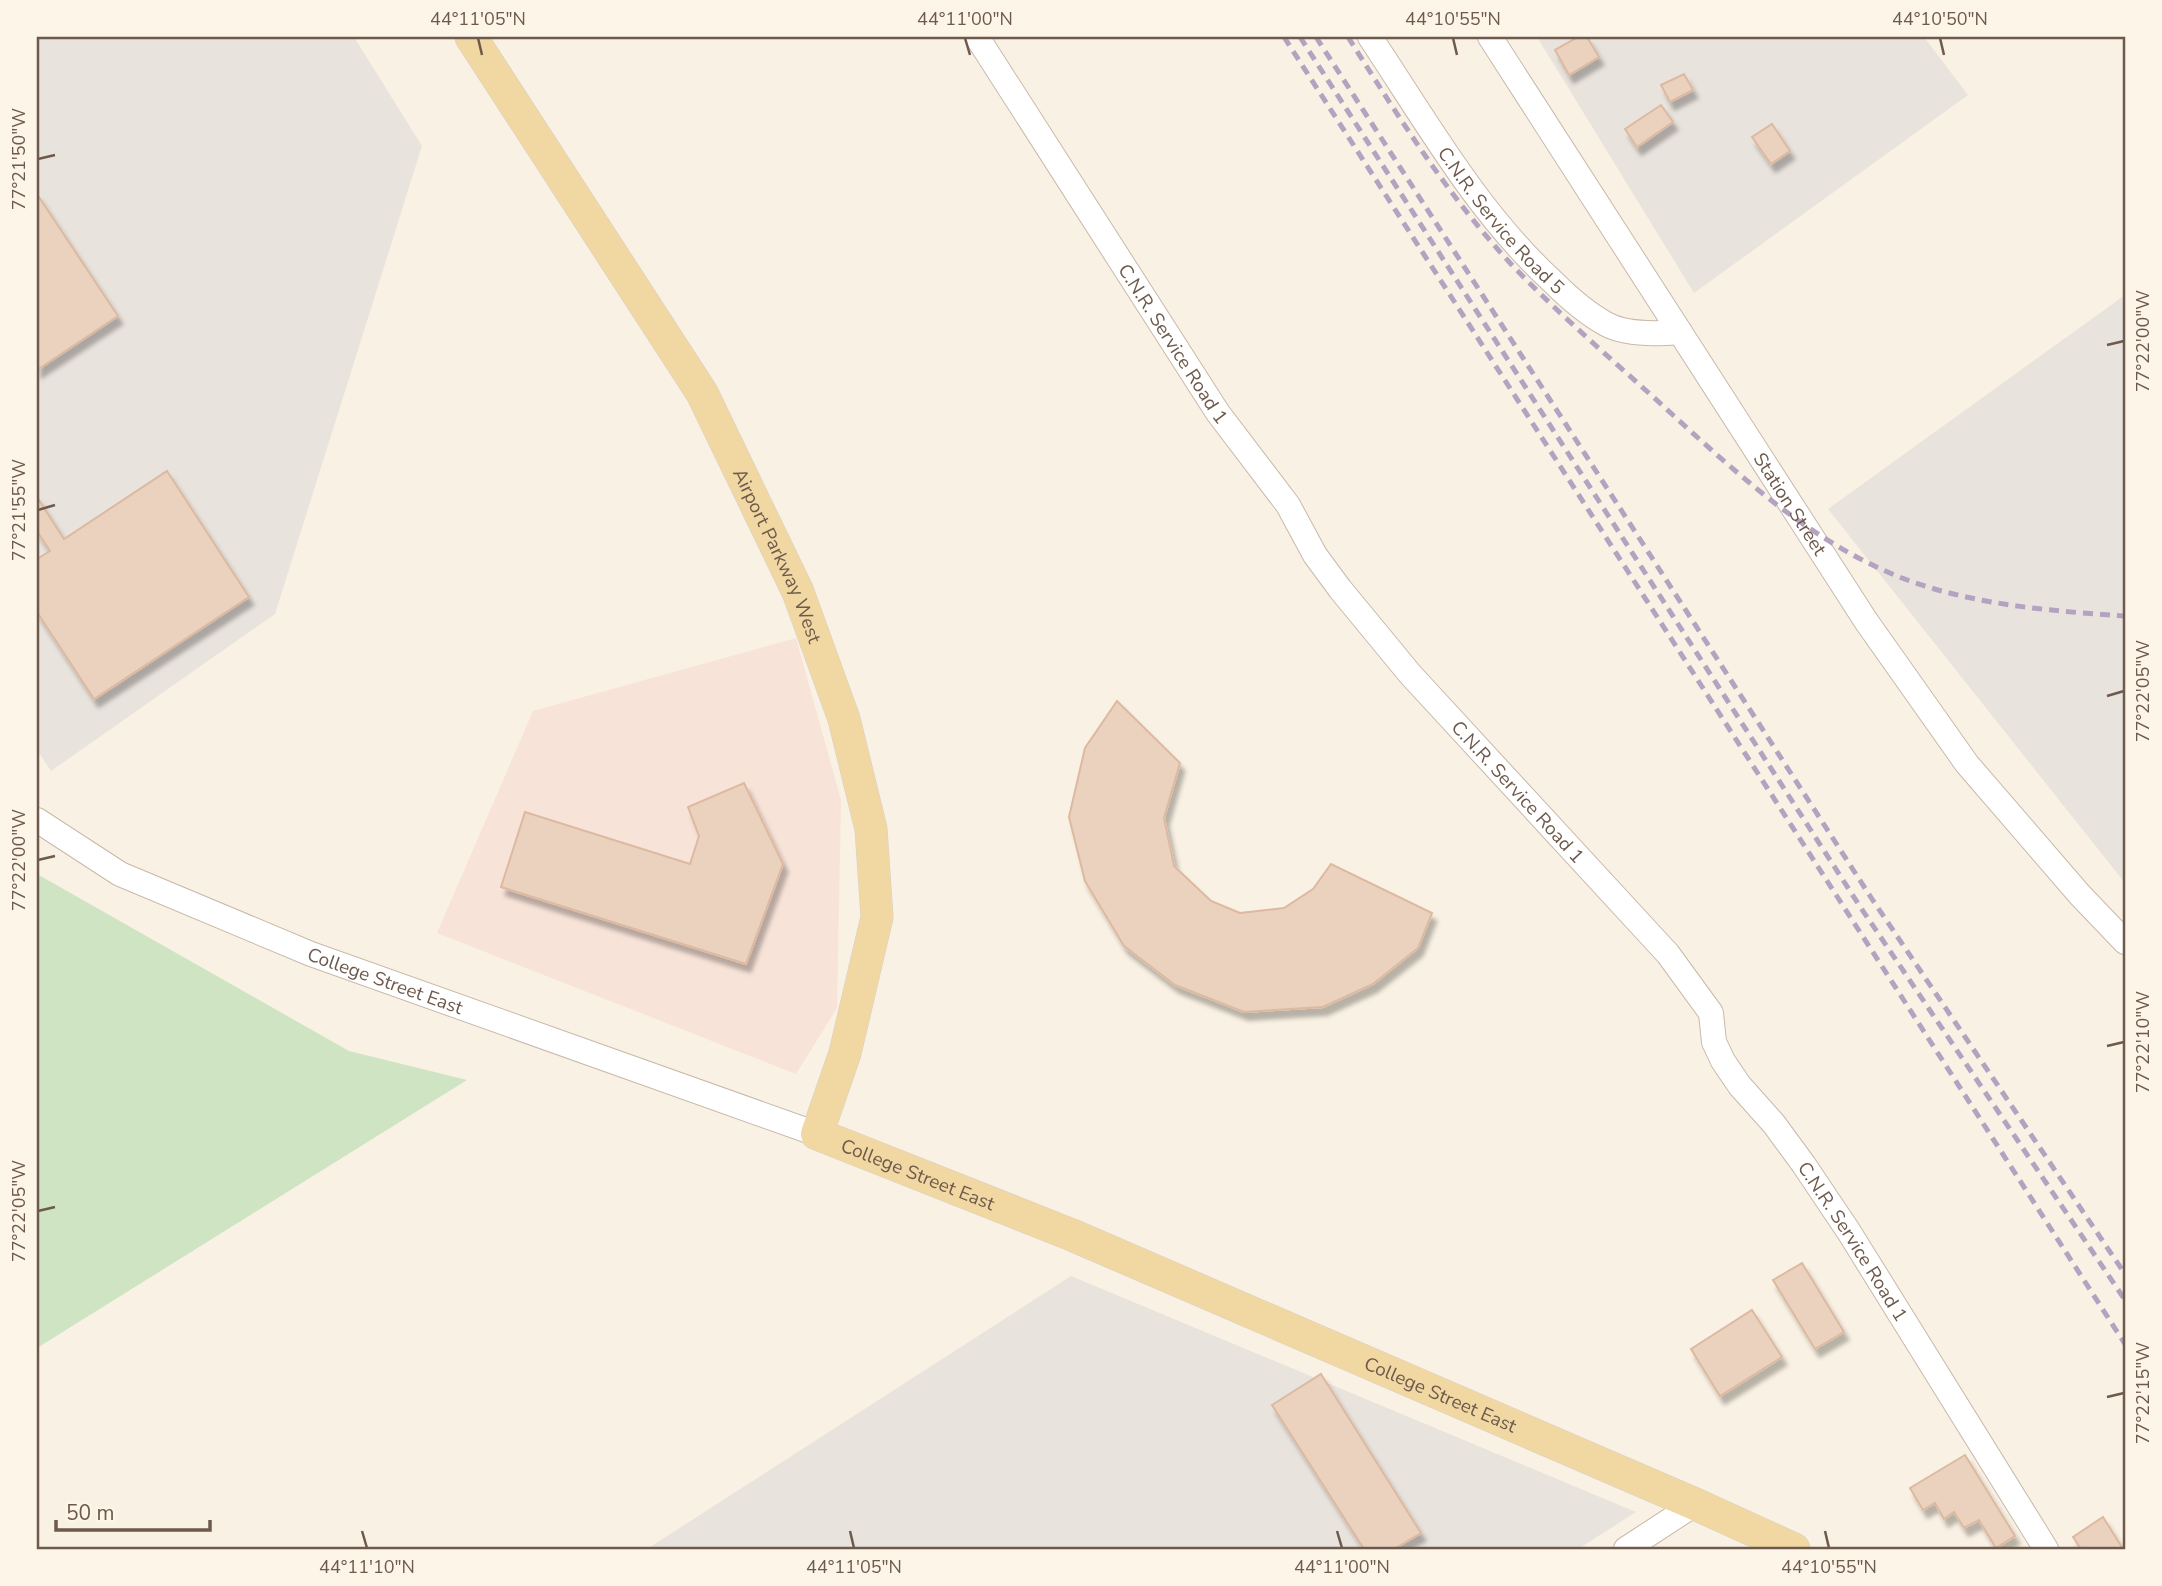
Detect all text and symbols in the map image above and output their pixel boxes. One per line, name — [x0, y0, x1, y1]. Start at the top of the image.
text: 44°11'05"N — [430, 7, 526, 31]
text: 44°11'00"N — [917, 7, 1013, 31]
text: 44°10'55"N — [1405, 7, 1501, 31]
text: 44°10'50"N — [1892, 7, 1988, 31]
text: 77°21'50"W — [7, 108, 31, 210]
street label: C.N.R. Service Road 5 — [1431, 142, 1570, 300]
street label: C.N.R. Service Road 1 — [1112, 259, 1234, 429]
text: 77°22'00"W — [2131, 290, 2155, 392]
street label: Station Street — [1747, 448, 1833, 561]
text: 77°21'55"W — [7, 459, 31, 561]
street label: Airport Parkway West — [726, 464, 828, 647]
text: 77°22'05"W — [2131, 640, 2155, 742]
street label: C.N.R. Service Road 1 — [1445, 715, 1590, 869]
text: 77°22'00"W — [7, 809, 31, 911]
street label: College Street East — [304, 942, 467, 1021]
text: 77°22'10"W — [2131, 991, 2155, 1093]
street label: College Street East — [837, 1133, 999, 1217]
street label: C.N.R. Service Road 1 — [1791, 1157, 1913, 1327]
text: 77°22'05"W — [7, 1160, 31, 1262]
text: 77°22'15"W — [2131, 1342, 2155, 1444]
street label: College Street East — [1360, 1351, 1521, 1440]
scale bar — [56, 1488, 210, 1532]
text: 50 m — [66, 1499, 115, 1527]
text: 44°11'10"N — [319, 1555, 415, 1579]
text: 44°11'05"N — [806, 1555, 902, 1579]
text: 44°11'00"N — [1294, 1555, 1390, 1579]
text: 44°10'55"N — [1781, 1555, 1877, 1579]

